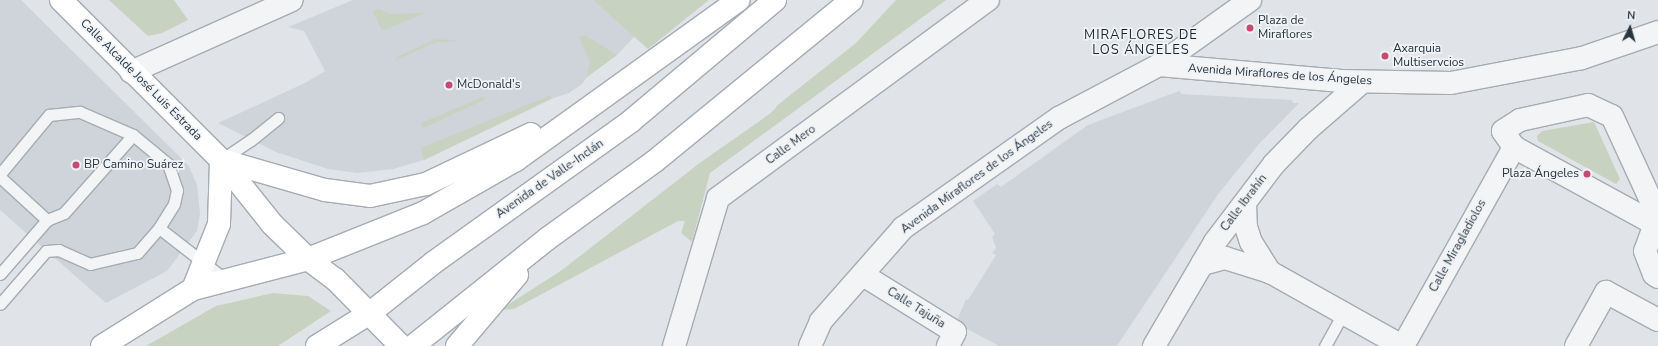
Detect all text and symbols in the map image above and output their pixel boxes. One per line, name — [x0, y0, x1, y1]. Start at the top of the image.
north arrow — [1610, 8, 1650, 48]
text: N — [1626, 8, 1636, 23]
place label: Plaza de Miraflores — [1258, 14, 1312, 42]
street label: Calle Alcalde José Luis Estrada — [77, 16, 205, 144]
marker: Plaza de Miraflores — [1245, 23, 1255, 33]
district label: MIRAFLORES DE LOS ÁNGELES — [1084, 28, 1198, 59]
place label: Axarquia Multiservcios — [1393, 42, 1464, 70]
marker: Axarquia Multiservcios — [1380, 51, 1390, 61]
street label: Avenida Miraflores de los Ángeles — [1188, 61, 1372, 89]
place label: McDonald's — [457, 78, 520, 92]
marker: McDonald's — [444, 80, 454, 90]
street label: Avenida Miraflores de los Ángeles — [898, 117, 1056, 237]
street label: Calle Mero — [763, 122, 819, 168]
street label: Avenida de Valle-Inclán — [493, 136, 607, 222]
place label: BP Camino Suárez — [84, 158, 183, 172]
marker: BP Camino Suárez — [71, 160, 81, 170]
place label: Plaza Ángeles — [1502, 167, 1579, 181]
marker: Plaza Ángeles — [1582, 169, 1592, 179]
street label: Calle Ibrahín — [1218, 172, 1270, 234]
street label: Calle Miragladiolos — [1427, 197, 1489, 295]
street label: Calle Tajuña — [884, 284, 948, 332]

